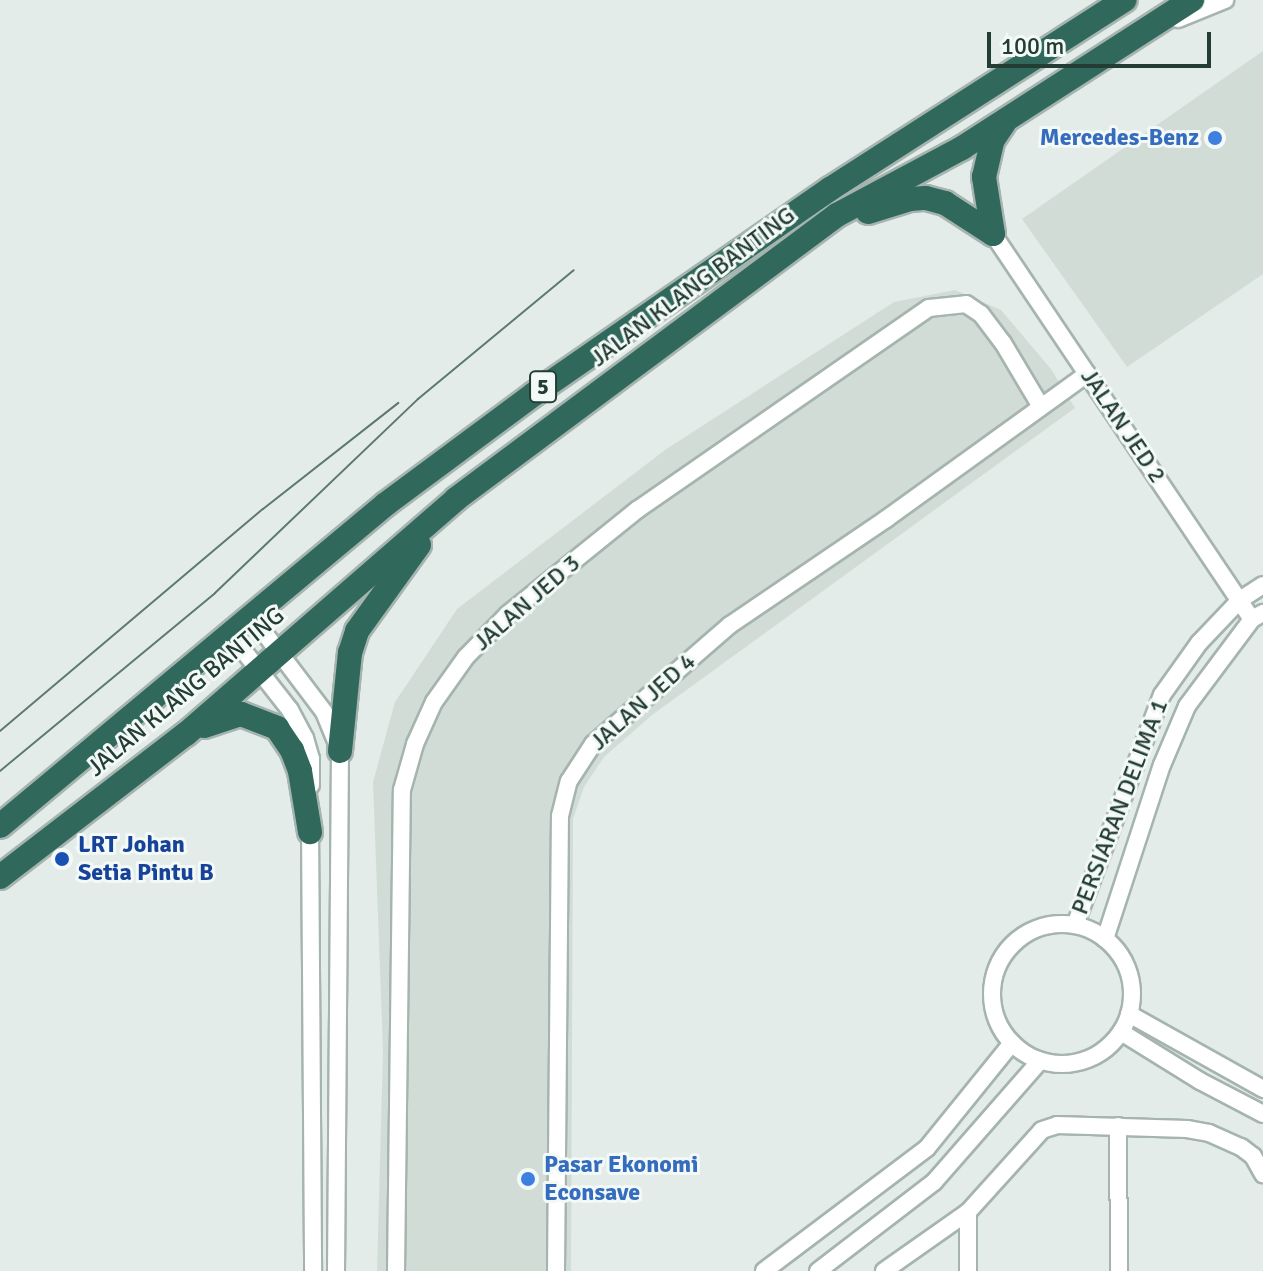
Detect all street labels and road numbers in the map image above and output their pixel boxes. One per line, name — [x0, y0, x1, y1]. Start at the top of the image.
street label: JALAN KLANG BANTING — [585, 201, 801, 373]
street label: JALAN JED 2 — [1074, 363, 1172, 489]
road number: 5 — [529, 369, 557, 405]
street label: JALAN JED 3 — [468, 549, 586, 657]
street label: JALAN KLANG BANTING — [82, 601, 290, 783]
street label: JALAN JED 4 — [584, 647, 702, 757]
street label: PERSIARAN DELIMA 1 — [1066, 695, 1174, 919]

